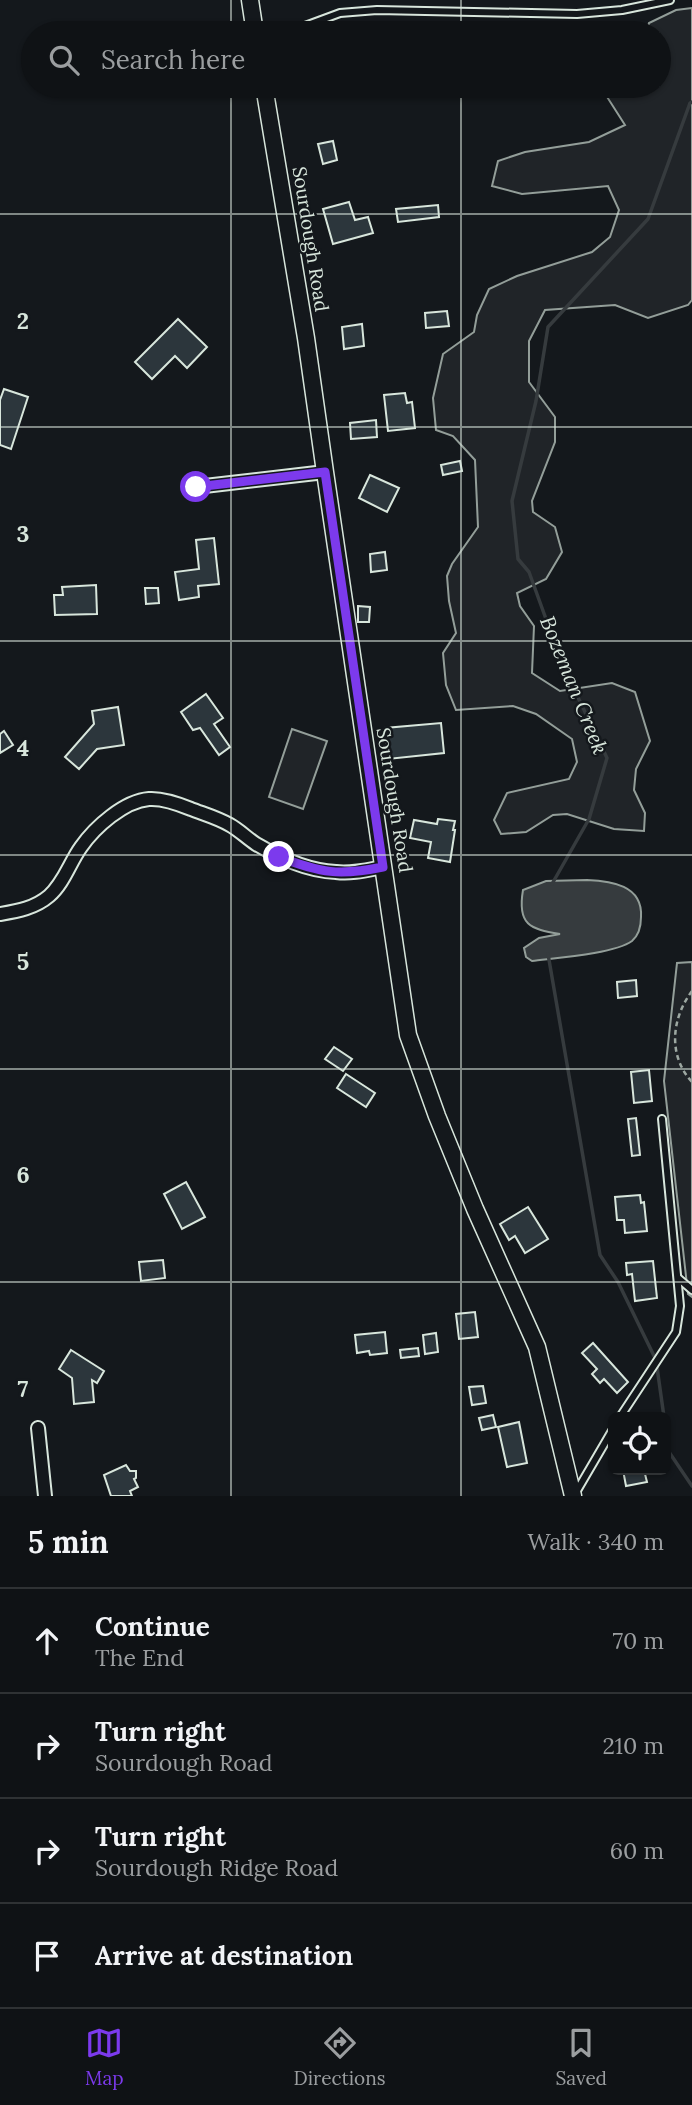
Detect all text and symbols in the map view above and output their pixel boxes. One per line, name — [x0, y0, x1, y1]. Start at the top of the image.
search box — [21, 21, 671, 98]
icon: search — [45, 41, 83, 79]
text: Search here — [101, 43, 245, 76]
street label: Sourdough Road — [288, 165, 334, 313]
text: 2 — [17, 306, 29, 335]
route start — [180, 471, 211, 502]
text: 3 — [17, 519, 29, 548]
water label: Bozeman Creek — [534, 612, 614, 758]
street label: Sourdough Road — [372, 726, 418, 874]
text: 4 — [17, 733, 29, 762]
route end — [263, 841, 294, 872]
text: 5 — [17, 947, 29, 976]
text: 6 — [16, 1160, 30, 1189]
text: 7 — [18, 1374, 29, 1403]
map controls — [608, 1412, 671, 1475]
button: locate — [608, 1412, 671, 1475]
text: 5 min — [28, 1523, 109, 1561]
text: Walk · 340 m — [528, 1527, 664, 1556]
text: Continue — [95, 1610, 210, 1643]
icon: ahead — [28, 1622, 66, 1660]
text: 70 m — [613, 1626, 664, 1655]
text: The End — [95, 1643, 184, 1672]
text: Turn right — [95, 1715, 226, 1748]
icon: right — [28, 1727, 66, 1765]
text: 210 m — [602, 1731, 664, 1760]
text: Sourdough Road — [95, 1748, 272, 1777]
text: Turn right — [95, 1820, 226, 1853]
icon: right — [28, 1832, 66, 1870]
text: 60 m — [610, 1836, 664, 1865]
text: Sourdough Ridge Road — [95, 1853, 338, 1882]
icon: arrive — [28, 1937, 66, 1975]
text: Arrive at destination — [95, 1939, 353, 1972]
tab: Map — [85, 2024, 124, 2090]
tab: Directions — [294, 2024, 386, 2090]
tab: Saved — [556, 2024, 607, 2090]

